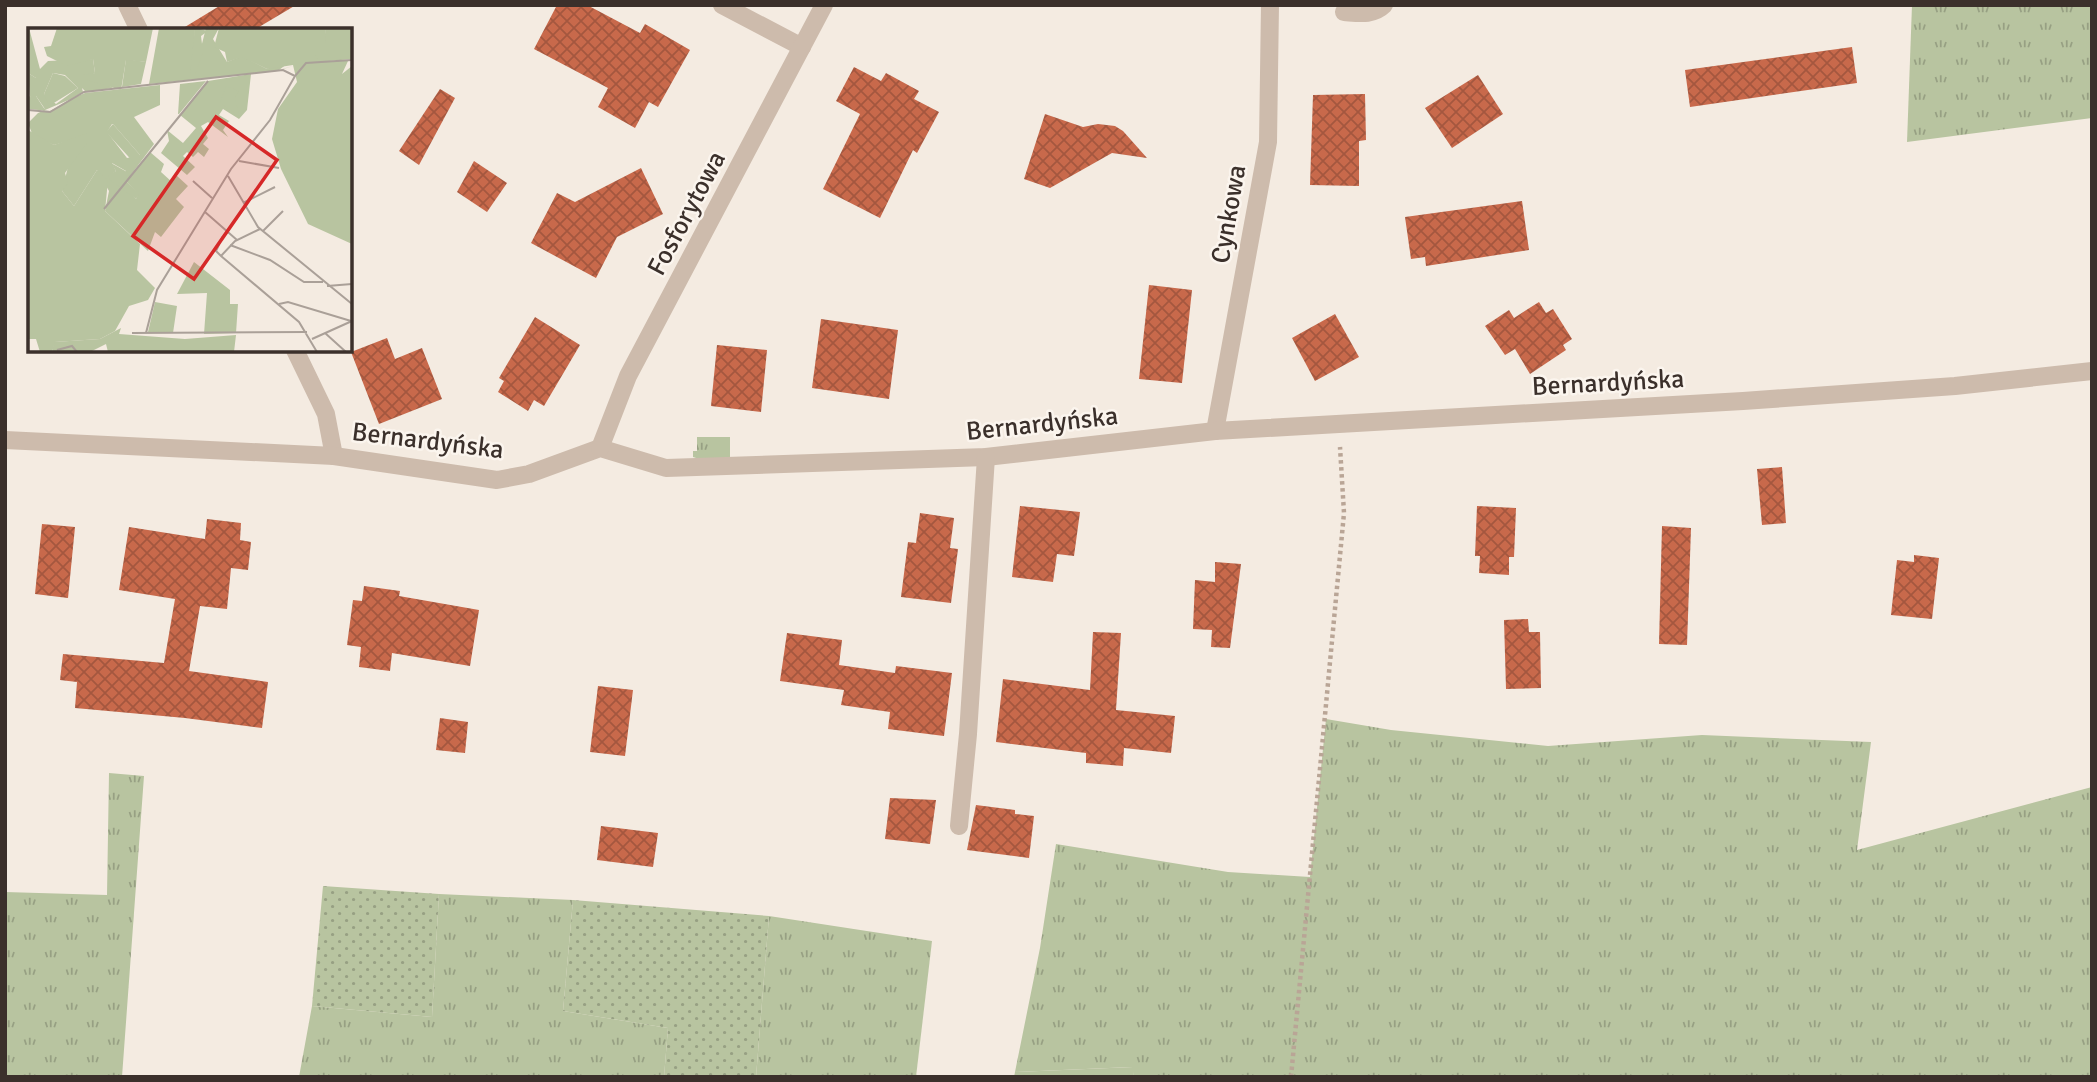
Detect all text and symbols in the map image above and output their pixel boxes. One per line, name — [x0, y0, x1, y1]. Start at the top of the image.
inset map — [28, 28, 352, 352]
street label: Fosforytowa — [641, 146, 733, 281]
street label: Cynkowa — [1205, 162, 1253, 266]
street label: Bernardyńska — [1531, 363, 1685, 403]
street label: Bernardyńska — [964, 400, 1120, 448]
street label: Bernardyńska — [350, 416, 506, 466]

